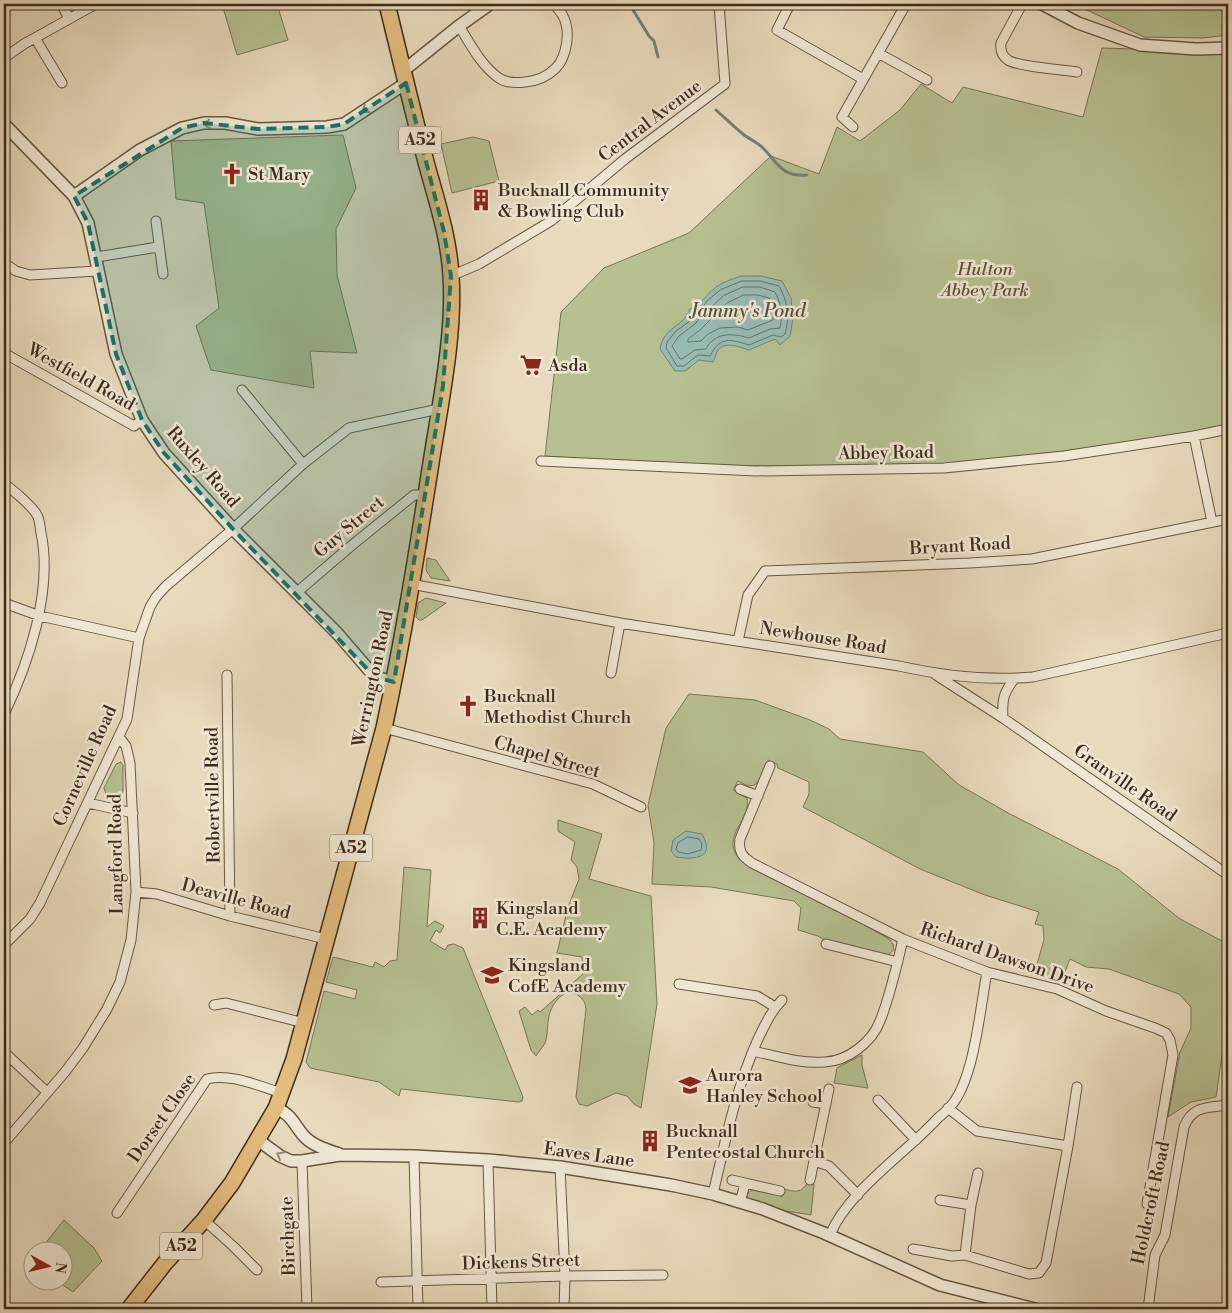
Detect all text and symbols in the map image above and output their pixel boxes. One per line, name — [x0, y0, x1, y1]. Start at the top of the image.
street label: Central Avenue — [594, 75, 706, 167]
one-way arrow — [361, 104, 371, 113]
one-way arrow — [203, 118, 211, 129]
road number: A52 — [399, 126, 441, 154]
church icon: St Mary — [219, 161, 245, 187]
place label: St Mary — [248, 163, 311, 186]
place label: Bucknall Community & Bowling Club — [497, 179, 670, 223]
building icon: Bucknall Community & Bowling Club — [468, 187, 494, 213]
park label: Hulton Abbey Park — [939, 258, 1029, 302]
water label: Jammy's Pond — [688, 299, 807, 323]
street label: Westfield Road — [22, 337, 140, 416]
supermarket icon: Asda — [518, 352, 544, 378]
place label: Asda — [547, 354, 588, 377]
street label: Ruxley Road — [161, 422, 245, 513]
street label: Abbey Road — [837, 441, 935, 465]
street label: Guy Street — [309, 491, 389, 563]
street label: Bryant Road — [908, 532, 1012, 560]
street label: Werrington Road — [347, 608, 399, 750]
street label: Newhouse Road — [758, 617, 889, 660]
place label: Bucknall Methodist Church — [483, 685, 632, 729]
church icon: Bucknall Methodist Church — [455, 693, 481, 719]
street label: Corneville Road — [48, 701, 122, 830]
street label: Robertville Road — [200, 726, 226, 863]
street label: Chapel Street — [491, 731, 603, 783]
street label: Granville Road — [1069, 739, 1182, 827]
street label: Langford Road — [103, 793, 129, 915]
road number: A52 — [330, 834, 372, 861]
street label: Deaville Road — [179, 873, 294, 925]
place label: Kingsland C.E. Academy — [496, 897, 607, 941]
building icon: Kingsland C.E. Academy — [467, 905, 493, 931]
street label: Richard Dawson Drive — [917, 917, 1097, 999]
place label: Kingsland CofE Academy — [508, 954, 627, 998]
school or university icon: Kingsland CofE Academy — [479, 962, 505, 988]
place label: Aurora Hanley School — [705, 1064, 823, 1108]
street label: Dorset Close — [123, 1069, 201, 1167]
school or university icon: Aurora Hanley School — [677, 1072, 703, 1098]
place label: Bucknall Pentecostal Church — [665, 1120, 825, 1164]
building icon: Bucknall Pentecostal Church — [637, 1128, 663, 1154]
street label: Eaves Lane — [542, 1137, 636, 1173]
street label: Holdcroft Road — [1127, 1138, 1175, 1267]
one-way arrow — [277, 1151, 286, 1161]
street label: Birchgate — [275, 1196, 301, 1277]
road number: A52 — [160, 1232, 202, 1260]
north arrow — [22, 1240, 72, 1290]
street label: Dickens Street — [461, 1248, 581, 1276]
text: N — [50, 1261, 70, 1274]

